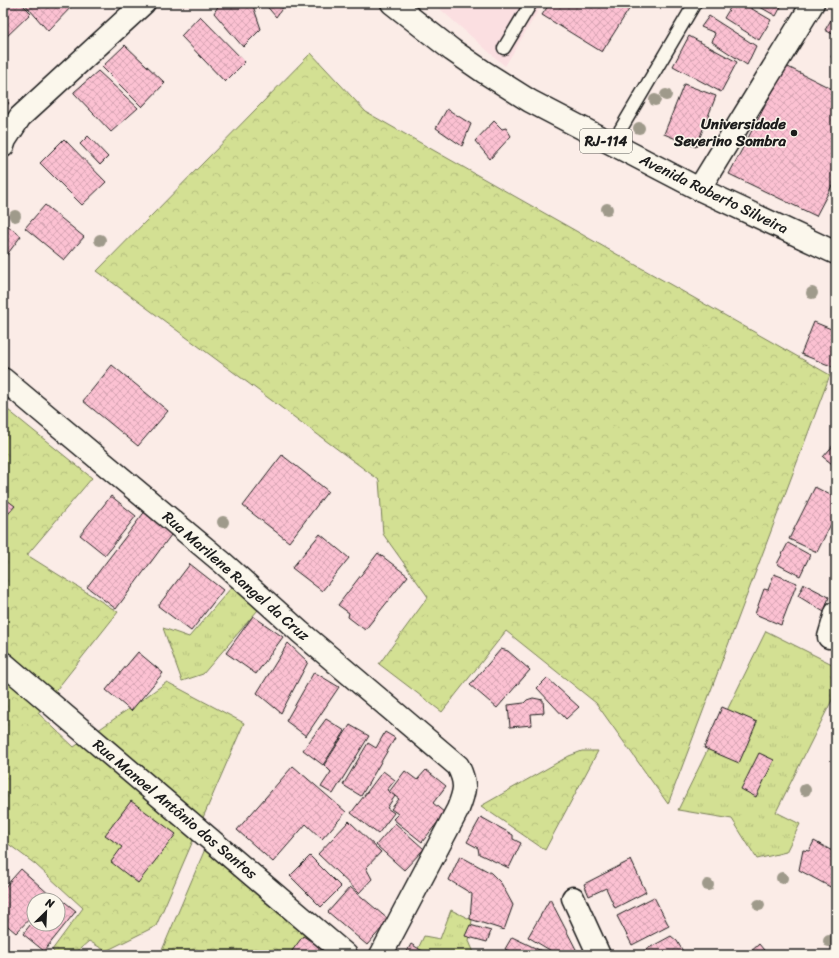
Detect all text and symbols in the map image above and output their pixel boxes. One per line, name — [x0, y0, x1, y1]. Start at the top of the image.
place label: Universidade Severino Sombra — [673, 111, 786, 154]
marker: Universidade Severino Sombra — [789, 128, 799, 138]
road number: RJ-114 — [580, 129, 632, 153]
street label: Avenida Roberto Silveira — [634, 146, 793, 242]
street label: Rua Marilene Rangel da Cruz — [156, 504, 316, 648]
street label: Rua Manoel Antônio dos Santos — [87, 732, 263, 886]
north arrow — [26, 892, 66, 932]
text: N — [42, 893, 58, 914]

